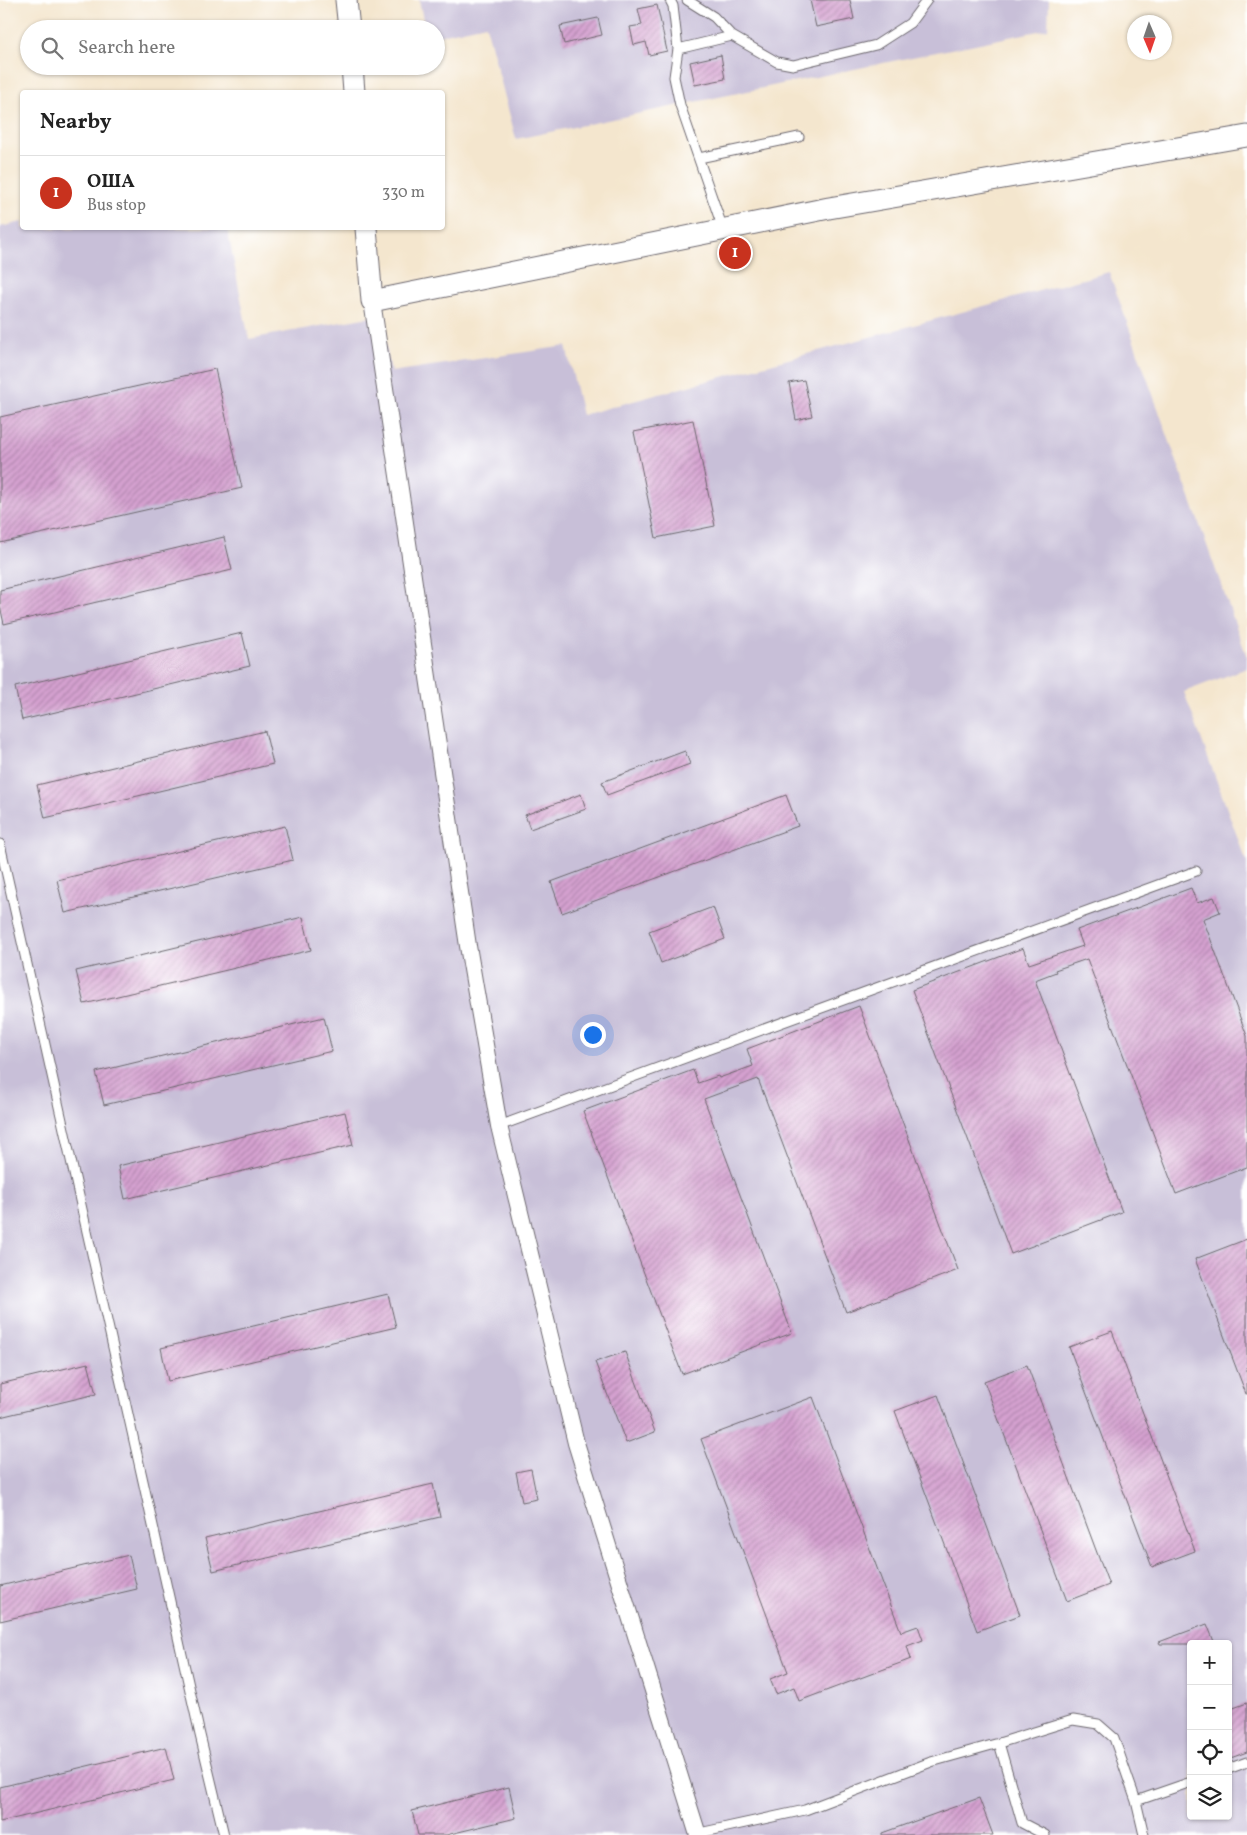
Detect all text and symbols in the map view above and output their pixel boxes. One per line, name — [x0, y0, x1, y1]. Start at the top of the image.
north arrow — [1127, 15, 1172, 60]
search box — [20, 20, 445, 75]
icon: search — [38, 34, 66, 62]
text: Search here — [78, 35, 175, 61]
text: Nearby — [40, 108, 111, 137]
text: ОША — [87, 169, 135, 195]
text: 1 — [53, 182, 59, 204]
text: 330 m — [382, 182, 425, 204]
text: Bus stop — [87, 195, 146, 217]
pin: 1 — [719, 234, 751, 272]
your location — [580, 1022, 606, 1048]
map controls — [1187, 1640, 1232, 1820]
button: + — [1187, 1640, 1232, 1685]
button: − — [1187, 1685, 1232, 1730]
button: locate — [1187, 1730, 1232, 1775]
button: layers — [1187, 1775, 1232, 1820]

